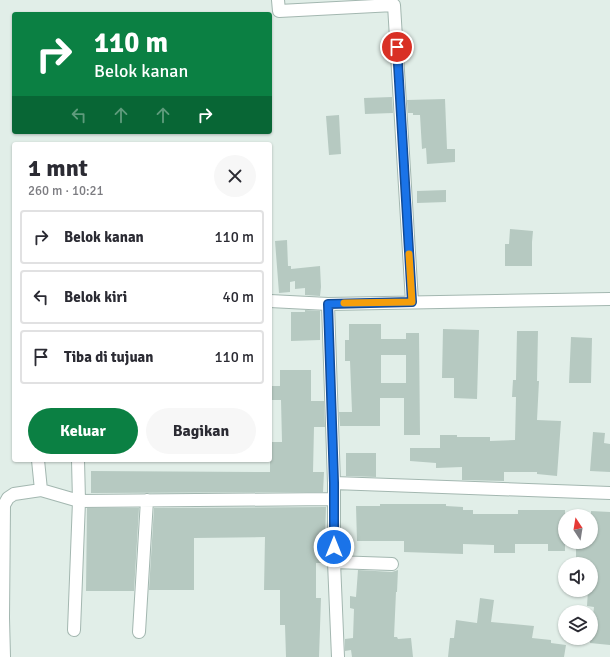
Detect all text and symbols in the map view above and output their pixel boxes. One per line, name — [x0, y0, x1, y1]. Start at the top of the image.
text: 110 m — [94, 26, 168, 60]
icon: right — [28, 28, 80, 80]
pin — [380, 30, 414, 64]
icon: arrive — [386, 36, 408, 58]
text: Belok kanan — [94, 60, 188, 82]
icon: left — [68, 104, 90, 126]
icon: ahead — [110, 104, 132, 126]
icon: ahead — [152, 104, 174, 126]
icon: right — [194, 104, 216, 126]
text: 1 mnt — [28, 153, 88, 183]
button: close — [214, 155, 256, 197]
text: 260 m · 10:21 — [28, 183, 104, 199]
icon: right — [30, 226, 52, 248]
text: Belok kanan — [64, 228, 144, 246]
text: 110 m — [214, 228, 254, 246]
icon: left — [30, 286, 52, 308]
text: Belok kiri — [64, 288, 127, 306]
text: 40 m — [223, 288, 254, 306]
icon: arrive — [30, 346, 52, 368]
text: Tiba di tujuan — [64, 348, 154, 366]
text: 110 m — [214, 348, 254, 366]
button: Keluar — [28, 408, 138, 454]
button: Bagikan — [146, 408, 256, 454]
north arrow — [558, 509, 598, 549]
map controls — [558, 509, 598, 645]
position arrow — [313, 526, 355, 568]
button: sound — [558, 557, 598, 597]
button: layers — [558, 605, 598, 645]

